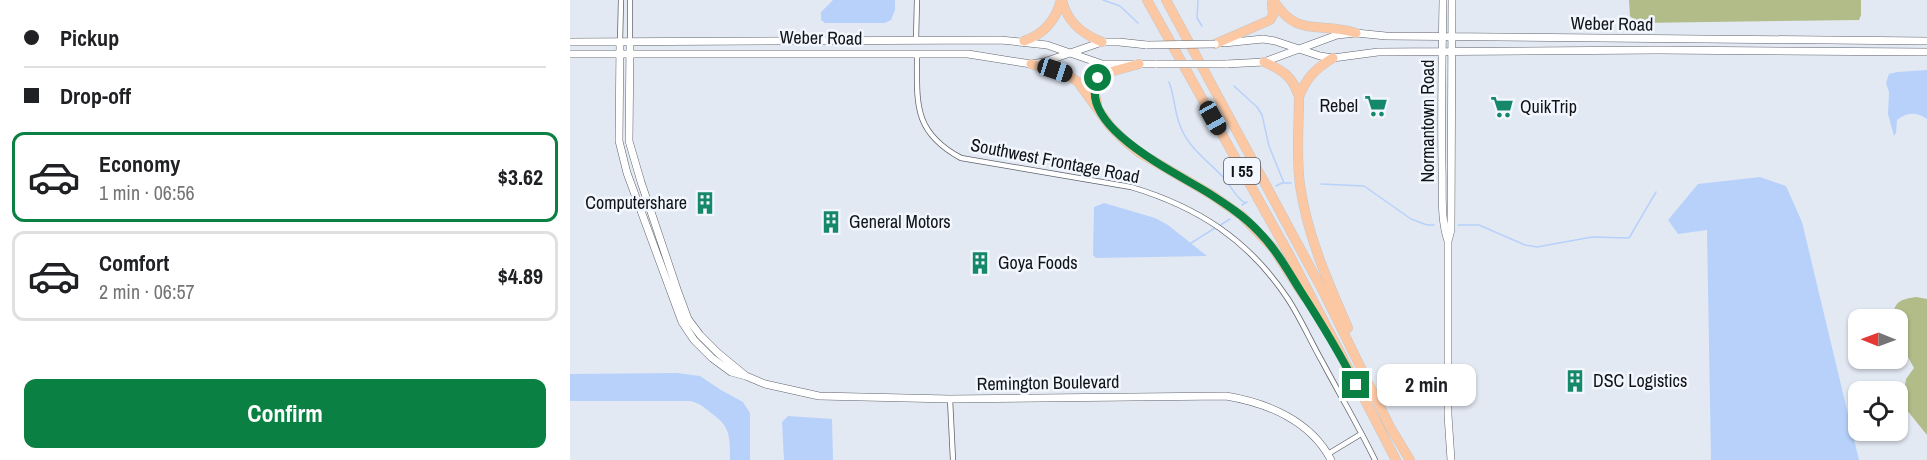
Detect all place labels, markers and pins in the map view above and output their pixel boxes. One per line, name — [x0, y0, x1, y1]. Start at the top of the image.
place label: Rebel — [1319, 93, 1358, 118]
supermarket icon: Rebel — [1363, 93, 1389, 119]
supermarket icon: QuikTrip — [1489, 94, 1515, 120]
place label: QuikTrip — [1520, 94, 1577, 119]
place label: Computershare — [585, 190, 687, 215]
building icon: Computershare — [692, 190, 718, 216]
building icon: General Motors — [818, 209, 844, 235]
place label: General Motors — [849, 209, 951, 234]
building icon: Goya Foods — [967, 250, 993, 276]
place label: Goya Foods — [998, 250, 1078, 275]
building icon: DSC Logistics — [1562, 368, 1588, 394]
place label: DSC Logistics — [1593, 368, 1687, 393]

